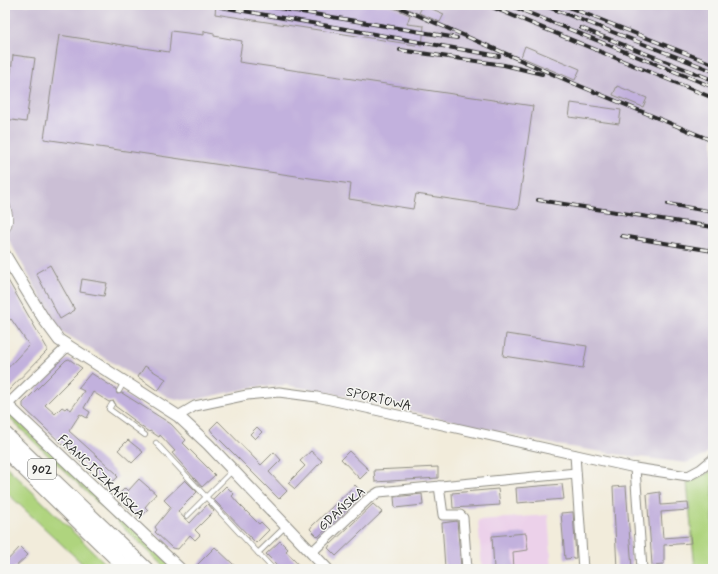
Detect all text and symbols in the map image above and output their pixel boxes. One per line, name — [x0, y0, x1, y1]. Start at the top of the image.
street label: SPORTOWA — [344, 384, 413, 415]
street label: FRANCISZKAŃSKA — [54, 431, 148, 523]
road number: 902 — [28, 459, 56, 479]
street label: GDAŃSKA — [315, 483, 369, 535]

